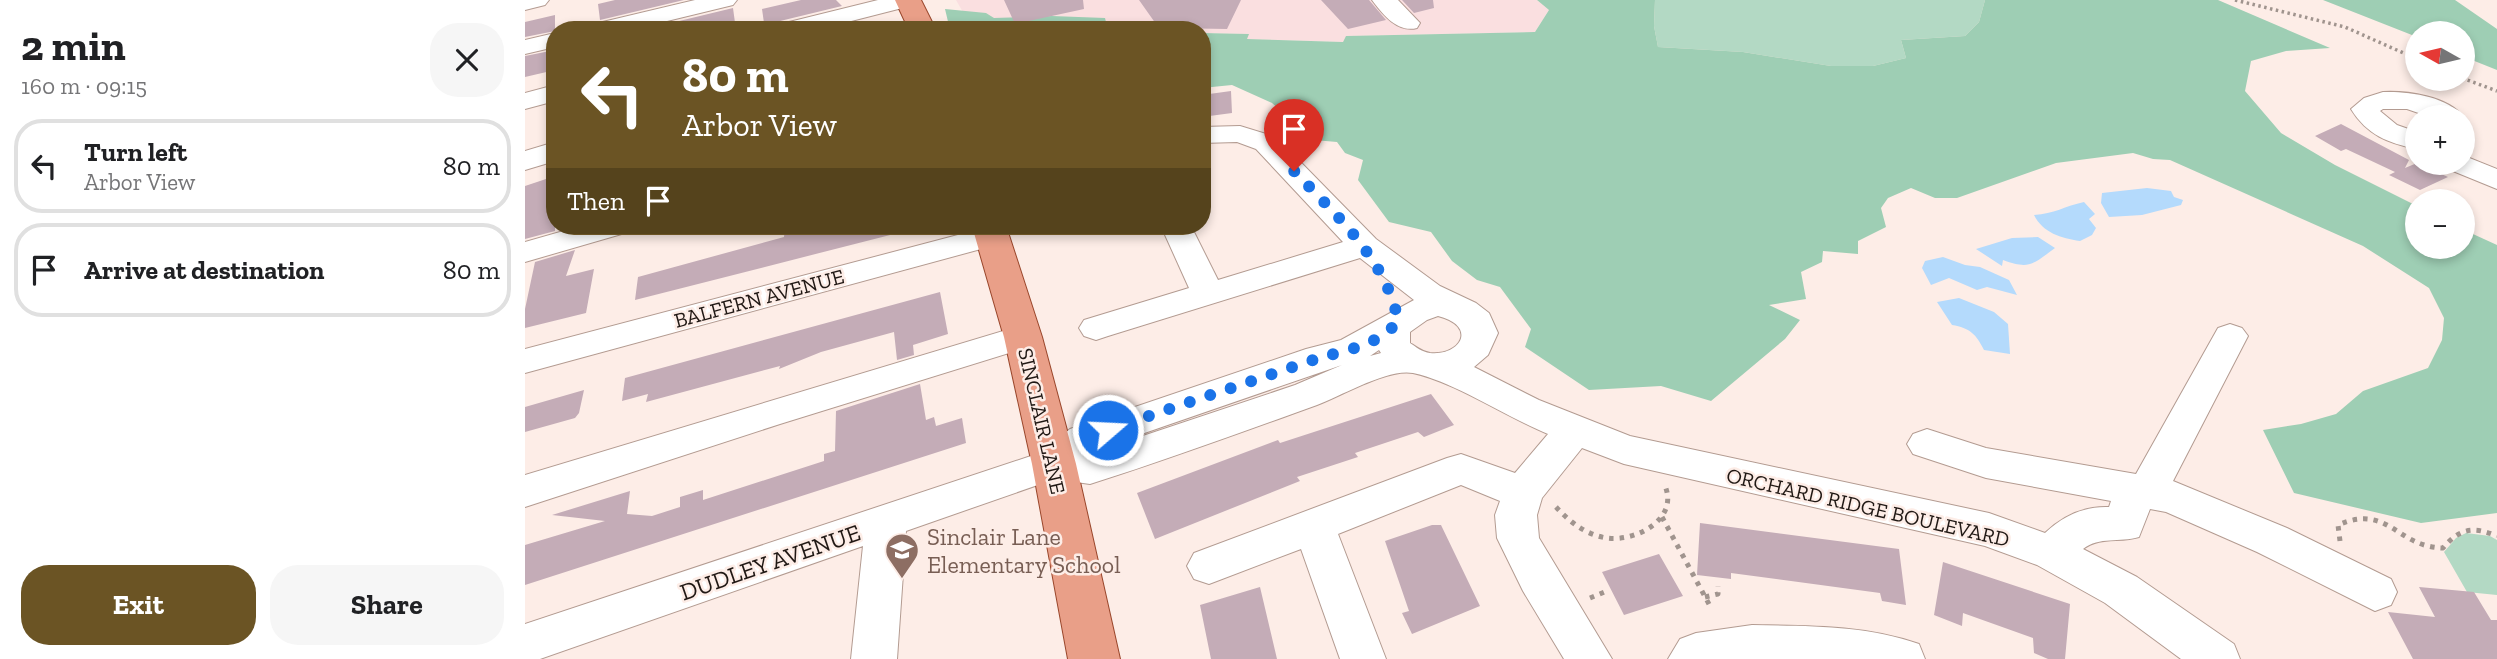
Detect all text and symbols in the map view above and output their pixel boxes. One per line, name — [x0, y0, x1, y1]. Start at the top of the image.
text: 2 min — [21, 20, 126, 71]
north arrow — [2405, 21, 2475, 91]
map controls — [2405, 21, 2475, 259]
button: close — [430, 23, 504, 97]
text: 80 m — [682, 46, 789, 105]
icon: left — [567, 49, 658, 140]
text: 160 m · 09:15 — [21, 72, 147, 100]
pin — [1264, 99, 1324, 171]
button: + — [2405, 105, 2475, 175]
text: Arbor View — [682, 106, 837, 144]
icon: arrive — [1275, 110, 1313, 148]
text: Turn left — [84, 136, 187, 168]
icon: left — [25, 147, 63, 185]
text: 80 m — [443, 150, 500, 182]
text: Arbor View — [84, 168, 195, 196]
icon: arrive — [639, 182, 677, 220]
text: Then — [567, 185, 625, 217]
button: − — [2405, 189, 2475, 259]
icon: arrive — [25, 251, 63, 289]
text: Arrive at destination — [84, 254, 324, 286]
text: 80 m — [443, 254, 500, 286]
street label: BALFERN AVENUE — [671, 263, 847, 333]
street label: SINCLAIR LANE — [1013, 345, 1071, 497]
position arrow — [1071, 393, 1145, 467]
street label: ORCHARD RIDGE BOULEVARD — [1724, 462, 2012, 552]
street label: DUDLEY AVENUE — [676, 518, 864, 606]
place label: Sinclair Lane Elementary School — [927, 522, 1121, 579]
school or university icon: Sinclair Lane Elementary School — [883, 531, 921, 580]
button: Exit — [21, 565, 256, 645]
button: Share — [270, 565, 504, 645]

